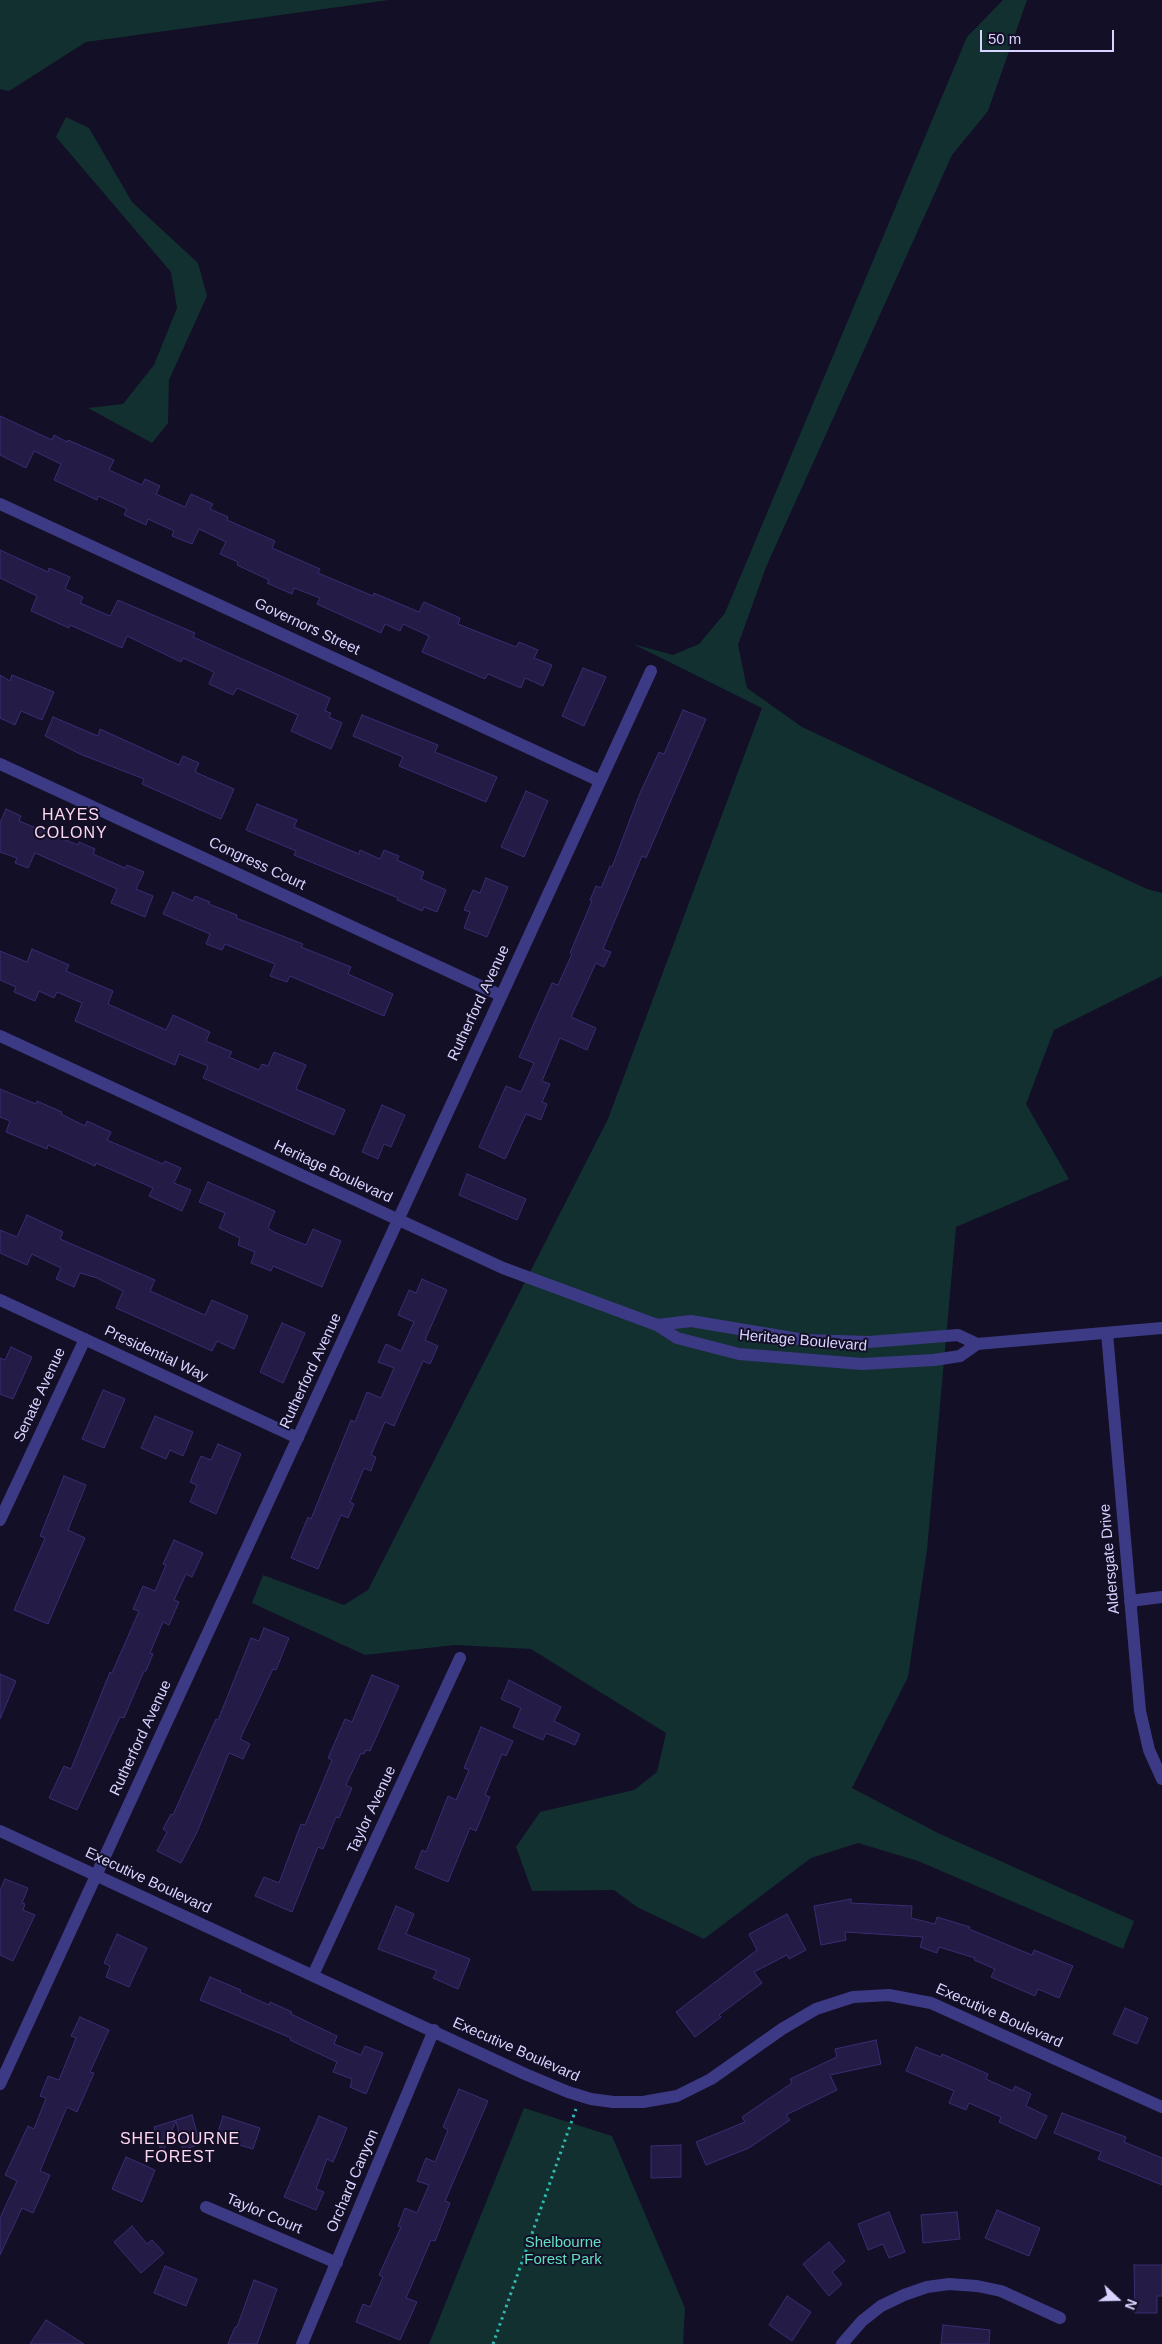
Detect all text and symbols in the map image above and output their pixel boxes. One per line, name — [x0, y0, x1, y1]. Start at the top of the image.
scale bar — [982, 20, 1116, 52]
text: 50 m — [988, 30, 1021, 47]
street label: Governors Street — [251, 595, 363, 659]
district label: HAYES COLONY — [33, 806, 109, 844]
street label: Congress Court — [206, 834, 308, 894]
street label: Rutherford Avenue — [444, 942, 514, 1064]
street label: Heritage Boulevard — [271, 1137, 395, 1207]
street label: Rutherford Avenue — [276, 1310, 346, 1432]
street label: Presidential Way — [101, 1322, 211, 1386]
street label: Heritage Boulevard — [738, 1326, 868, 1356]
street label: Senate Avenue — [10, 1345, 70, 1445]
street label: Aldersgate Drive — [1096, 1503, 1124, 1615]
street label: Rutherford Avenue — [106, 1677, 176, 1799]
street label: Taylor Avenue — [344, 1763, 400, 1857]
street label: Executive Boulevard — [82, 1844, 214, 1918]
street label: Executive Boulevard — [933, 1980, 1065, 2052]
street label: Executive Boulevard — [450, 2014, 582, 2086]
street label: Orchard Canyon — [323, 2127, 383, 2235]
district label: SHELBOURNE FOREST — [119, 2130, 241, 2168]
street label: Taylor Court — [223, 2190, 305, 2238]
park label: Shelbourne Forest Park — [524, 2234, 602, 2269]
north arrow — [1092, 2274, 1142, 2324]
text: N — [1122, 2297, 1140, 2312]

